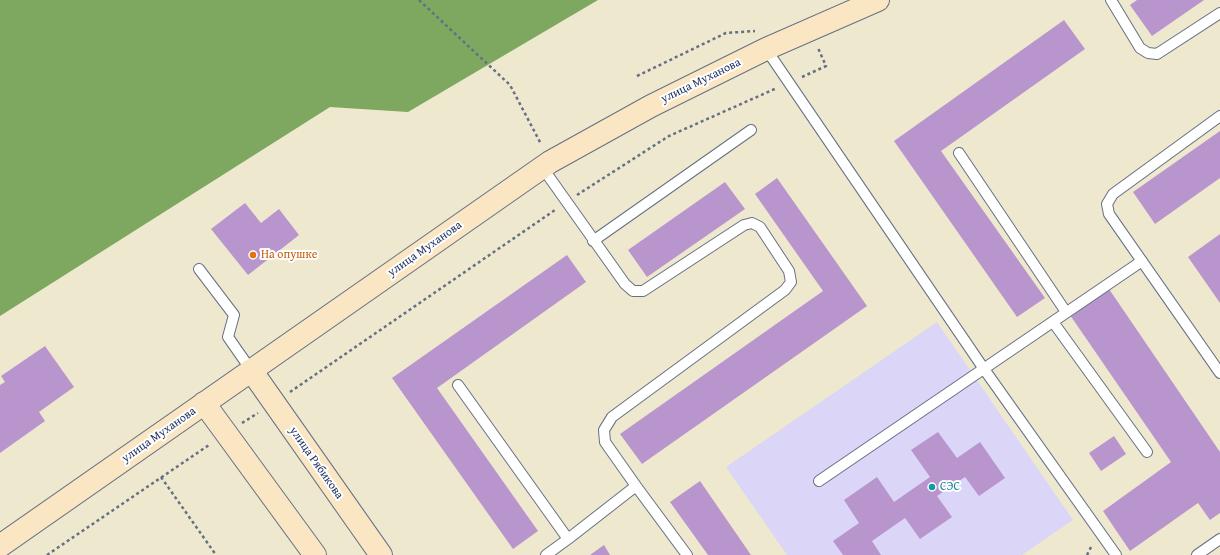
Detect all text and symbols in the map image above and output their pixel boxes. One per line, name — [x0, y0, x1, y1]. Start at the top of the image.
street label: улица Муханова — [659, 55, 743, 107]
street label: улица Муханова — [385, 218, 465, 280]
place label: На опушке — [261, 248, 317, 262]
marker: На опушке — [248, 250, 258, 260]
street label: улица Муханова — [119, 404, 199, 466]
street label: улица Рябикова — [286, 424, 346, 502]
place label: СЭС — [940, 480, 960, 494]
marker: СЭС — [927, 482, 937, 492]

